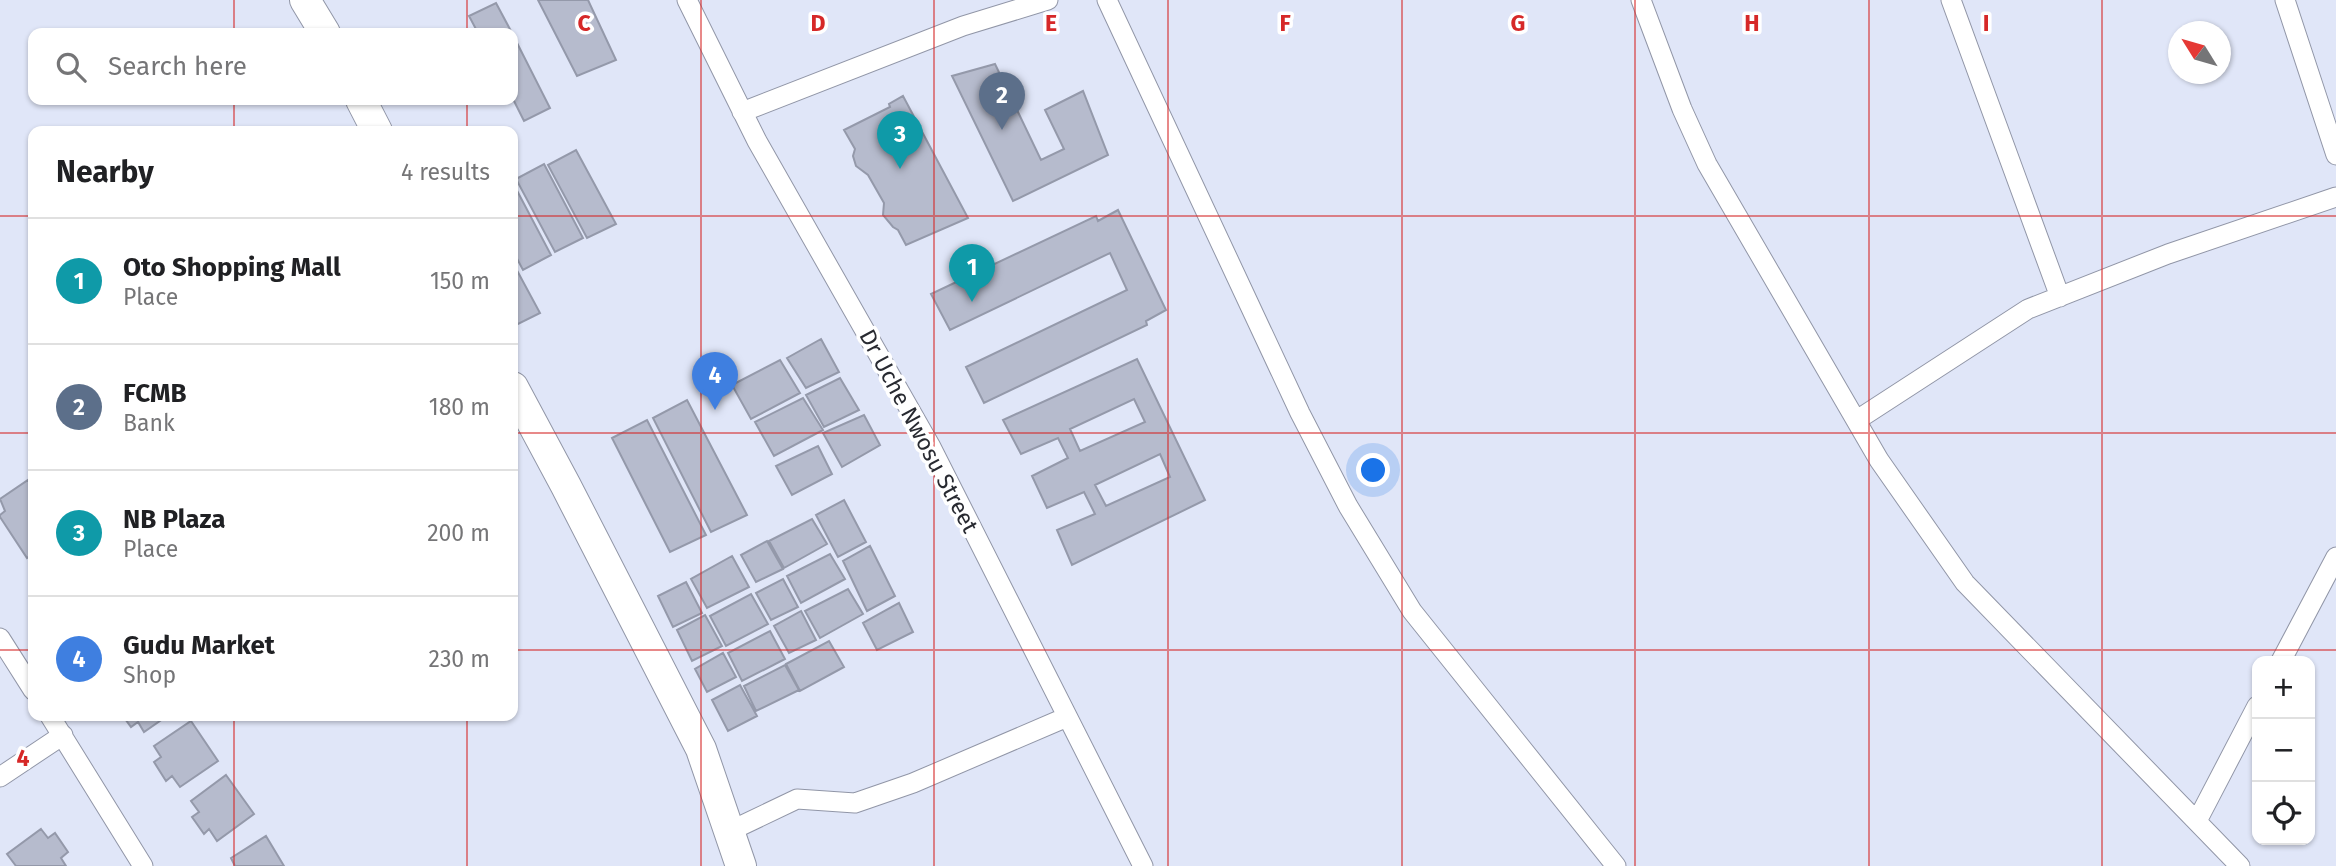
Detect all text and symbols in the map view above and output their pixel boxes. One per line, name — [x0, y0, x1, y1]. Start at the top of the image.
text: C — [577, 9, 591, 37]
text: D — [811, 9, 826, 37]
text: E — [1045, 9, 1057, 37]
text: F — [1279, 9, 1291, 37]
text: G — [1511, 9, 1525, 37]
text: H — [1744, 9, 1760, 37]
text: I — [1983, 9, 1989, 37]
north arrow — [2168, 21, 2231, 84]
search box — [28, 28, 518, 105]
icon: search — [52, 48, 90, 86]
text: Search here — [108, 51, 247, 82]
pin: 2 — [979, 72, 1025, 130]
pin: 3 — [877, 111, 923, 169]
text: Nearby — [56, 154, 154, 190]
text: 4 results — [401, 158, 490, 186]
pin: 1 — [949, 244, 995, 302]
text: Oto Shopping Mall — [123, 252, 341, 283]
text: 1 — [74, 267, 84, 295]
text: 150 m — [430, 267, 490, 295]
text: Place — [123, 283, 178, 311]
street label: Dr Uche Nwosu Street — [854, 324, 985, 538]
pin: 4 — [692, 352, 738, 410]
text: FCMB — [123, 378, 186, 409]
text: 2 — [73, 393, 85, 421]
text: 180 m — [429, 393, 490, 421]
text: Bank — [123, 409, 175, 437]
your location — [1356, 453, 1390, 487]
text: NB Plaza — [123, 504, 225, 535]
text: 3 — [73, 519, 85, 547]
text: 200 m — [427, 519, 490, 547]
text: Place — [123, 535, 178, 563]
text: Gudu Market — [123, 630, 275, 661]
text: 4 — [73, 645, 86, 673]
text: 230 m — [429, 645, 490, 673]
map controls — [2252, 656, 2315, 845]
button: + — [2252, 656, 2315, 719]
text: Shop — [123, 661, 176, 689]
button: − — [2252, 719, 2315, 782]
text: 4 — [17, 744, 30, 772]
button: locate — [2252, 782, 2315, 845]

